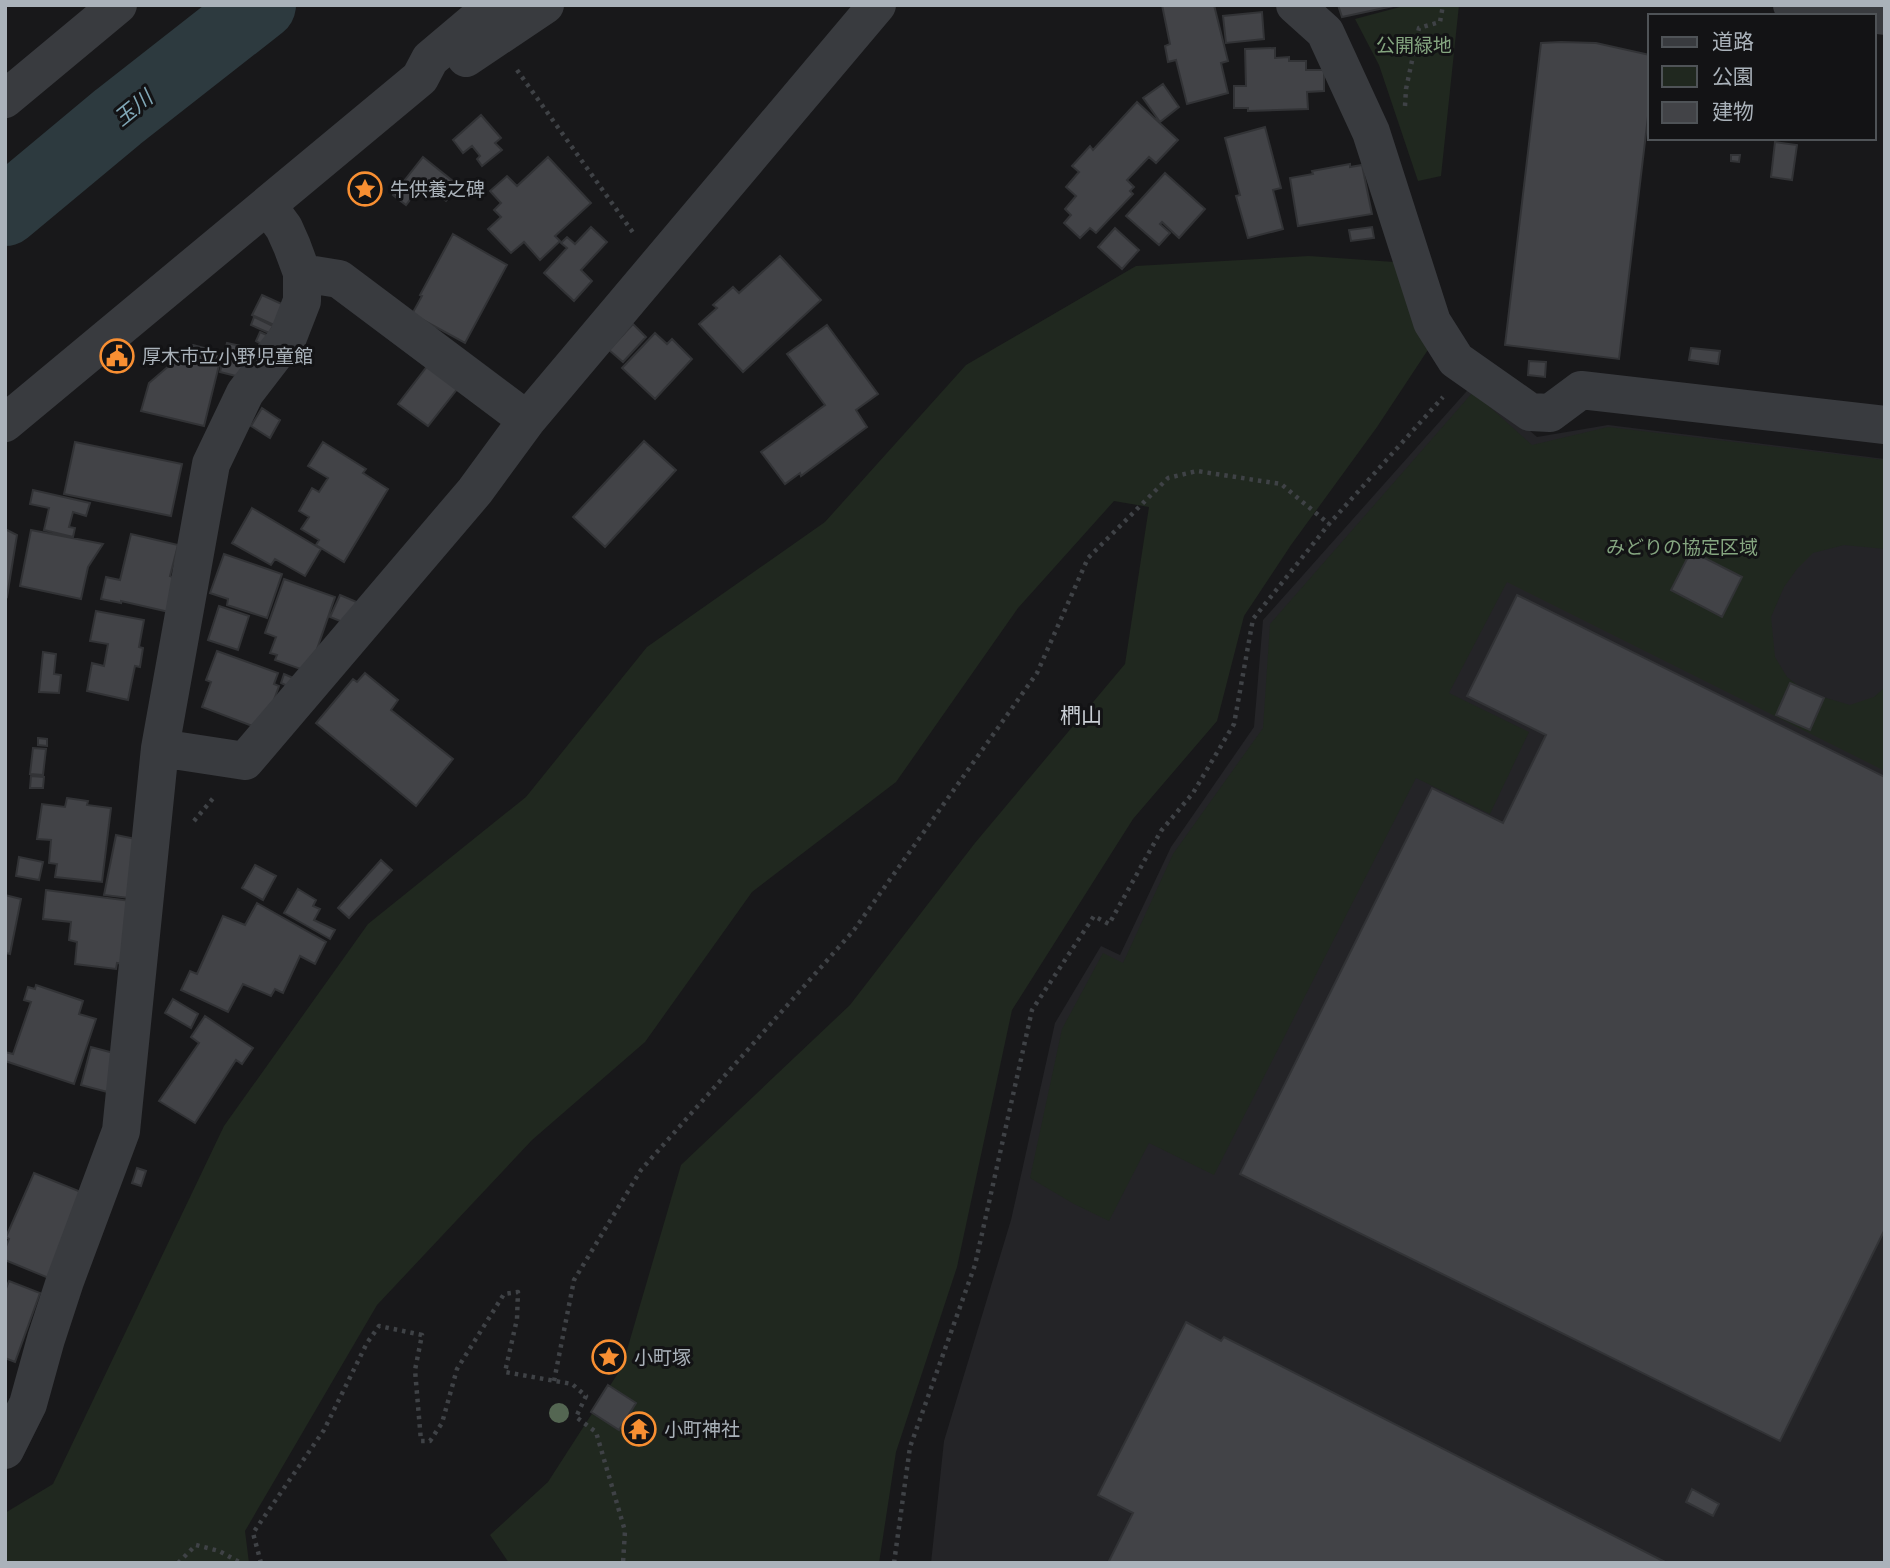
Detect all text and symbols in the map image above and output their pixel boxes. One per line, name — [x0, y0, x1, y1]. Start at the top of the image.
legend — [1648, 14, 1876, 140]
text: 道路 — [1712, 28, 1754, 55]
park label: 公開緑地 — [1376, 33, 1452, 57]
text: 公園 — [1712, 63, 1754, 90]
water label: 玉川 — [108, 83, 159, 132]
text: 建物 — [1712, 98, 1754, 125]
place icon: 牛供養之碑 — [346, 170, 384, 208]
place label: 牛供養之碑 — [390, 177, 485, 201]
public building icon: 厚木市立小野児童館 — [98, 337, 136, 375]
place label: 厚木市立小野児童館 — [142, 344, 313, 368]
park label: みどりの協定区域 — [1606, 535, 1758, 559]
district label: 椚山 — [1060, 702, 1102, 729]
place icon: 小町塚 — [590, 1338, 628, 1376]
place label: 小町塚 — [634, 1345, 691, 1369]
temple icon: 小町神社 — [620, 1410, 658, 1448]
place label: 小町神社 — [664, 1417, 740, 1441]

